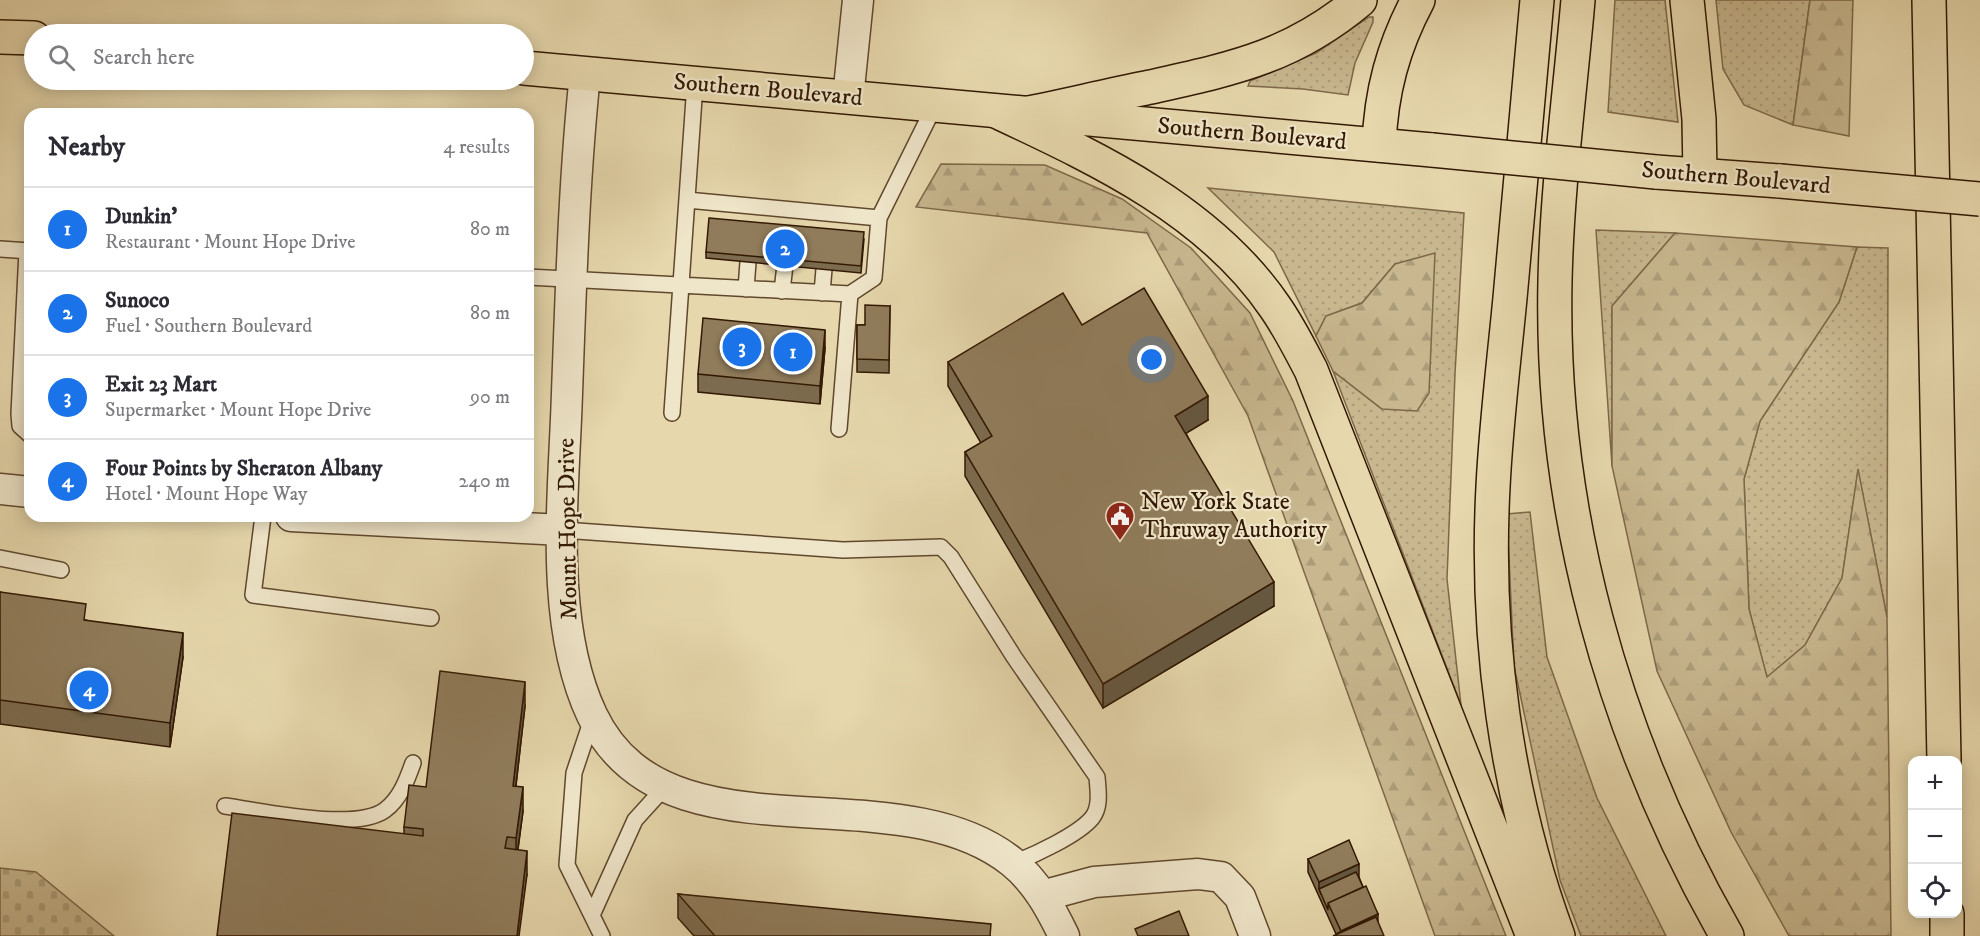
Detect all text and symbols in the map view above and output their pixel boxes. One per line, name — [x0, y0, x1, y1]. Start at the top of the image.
search box — [24, 24, 534, 90]
icon: search — [45, 41, 78, 74]
text: Search here — [93, 44, 195, 71]
street label: Southern Boulevard — [672, 67, 864, 113]
street label: Southern Boulevard — [1156, 111, 1348, 157]
text: Nearby — [48, 131, 125, 164]
text: 4 results — [443, 135, 510, 160]
street label: Southern Boulevard — [1640, 155, 1832, 201]
text: Dunkin' — [105, 203, 177, 230]
text: 1 — [64, 217, 71, 242]
text: 80 m — [470, 217, 510, 242]
pin: 2 — [766, 226, 804, 272]
text: Restaurant · Mount Hope Drive — [105, 230, 356, 255]
text: Sunoco — [105, 287, 169, 314]
text: 2 — [63, 301, 72, 326]
text: 80 m — [470, 301, 510, 326]
text: Fuel · Southern Boulevard — [105, 314, 312, 339]
pin: 3 — [722, 324, 762, 370]
pin: 1 — [774, 330, 812, 374]
your location — [1137, 345, 1166, 374]
text: Exit 23 Mart — [105, 371, 217, 398]
text: 3 — [64, 385, 71, 410]
text: 90 m — [470, 385, 510, 410]
text: Supermarket · Mount Hope Drive — [105, 398, 371, 423]
street label: Mount Hope Drive — [551, 438, 585, 620]
text: Four Points by Sheraton Albany — [105, 455, 382, 482]
text: 4 — [62, 469, 73, 494]
text: 240 m — [459, 469, 510, 494]
text: Hotel · Mount Hope Way — [105, 482, 308, 507]
place label: New York State Thruway Authority — [1141, 487, 1328, 545]
public building icon: New York State Thruway Authority — [1104, 500, 1136, 542]
pin: 4 — [70, 668, 109, 712]
map controls — [1908, 756, 1962, 918]
button: + — [1908, 756, 1962, 810]
button: − — [1908, 810, 1962, 864]
button: locate — [1908, 864, 1962, 918]

